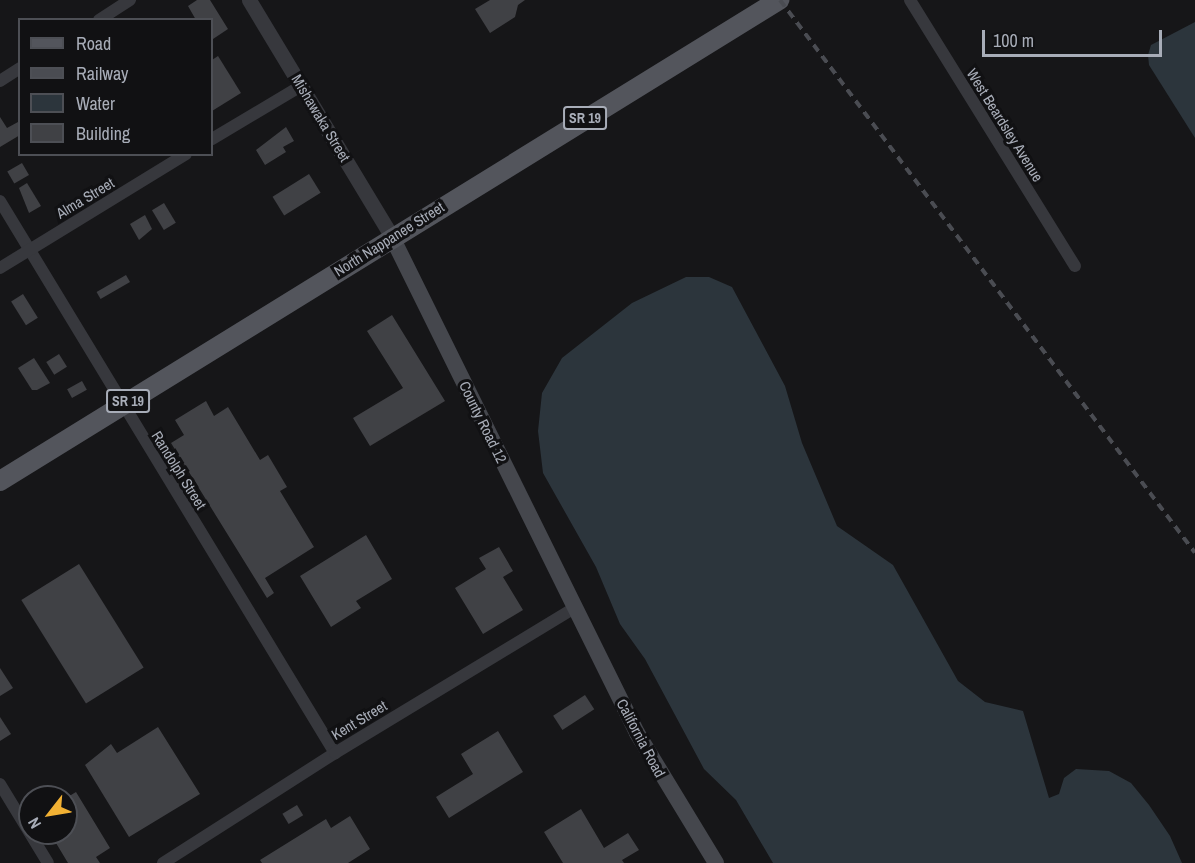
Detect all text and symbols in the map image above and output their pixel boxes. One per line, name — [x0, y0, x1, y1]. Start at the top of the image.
legend — [18, 18, 213, 156]
scale bar — [985, 18, 1165, 56]
text: 100 m — [993, 28, 1034, 53]
text: Road — [76, 31, 111, 56]
text: Railway — [76, 61, 129, 86]
street label: West Beardsley Avenue — [963, 65, 1047, 185]
street label: Mishawaka Street — [288, 71, 354, 165]
text: Water — [76, 91, 115, 116]
road number: SR 19 — [562, 107, 608, 129]
text: Building — [76, 121, 130, 146]
street label: Alma Street — [53, 174, 117, 222]
street label: North Nappanee Street — [331, 198, 447, 280]
street label: County Road 12 — [455, 378, 511, 466]
road number: SR 19 — [106, 390, 150, 412]
street label: Randolph Street — [148, 428, 210, 512]
street label: Kent Street — [328, 696, 390, 744]
street label: California Road — [613, 696, 669, 780]
north arrow — [18, 785, 78, 845]
text: N — [22, 814, 46, 833]

